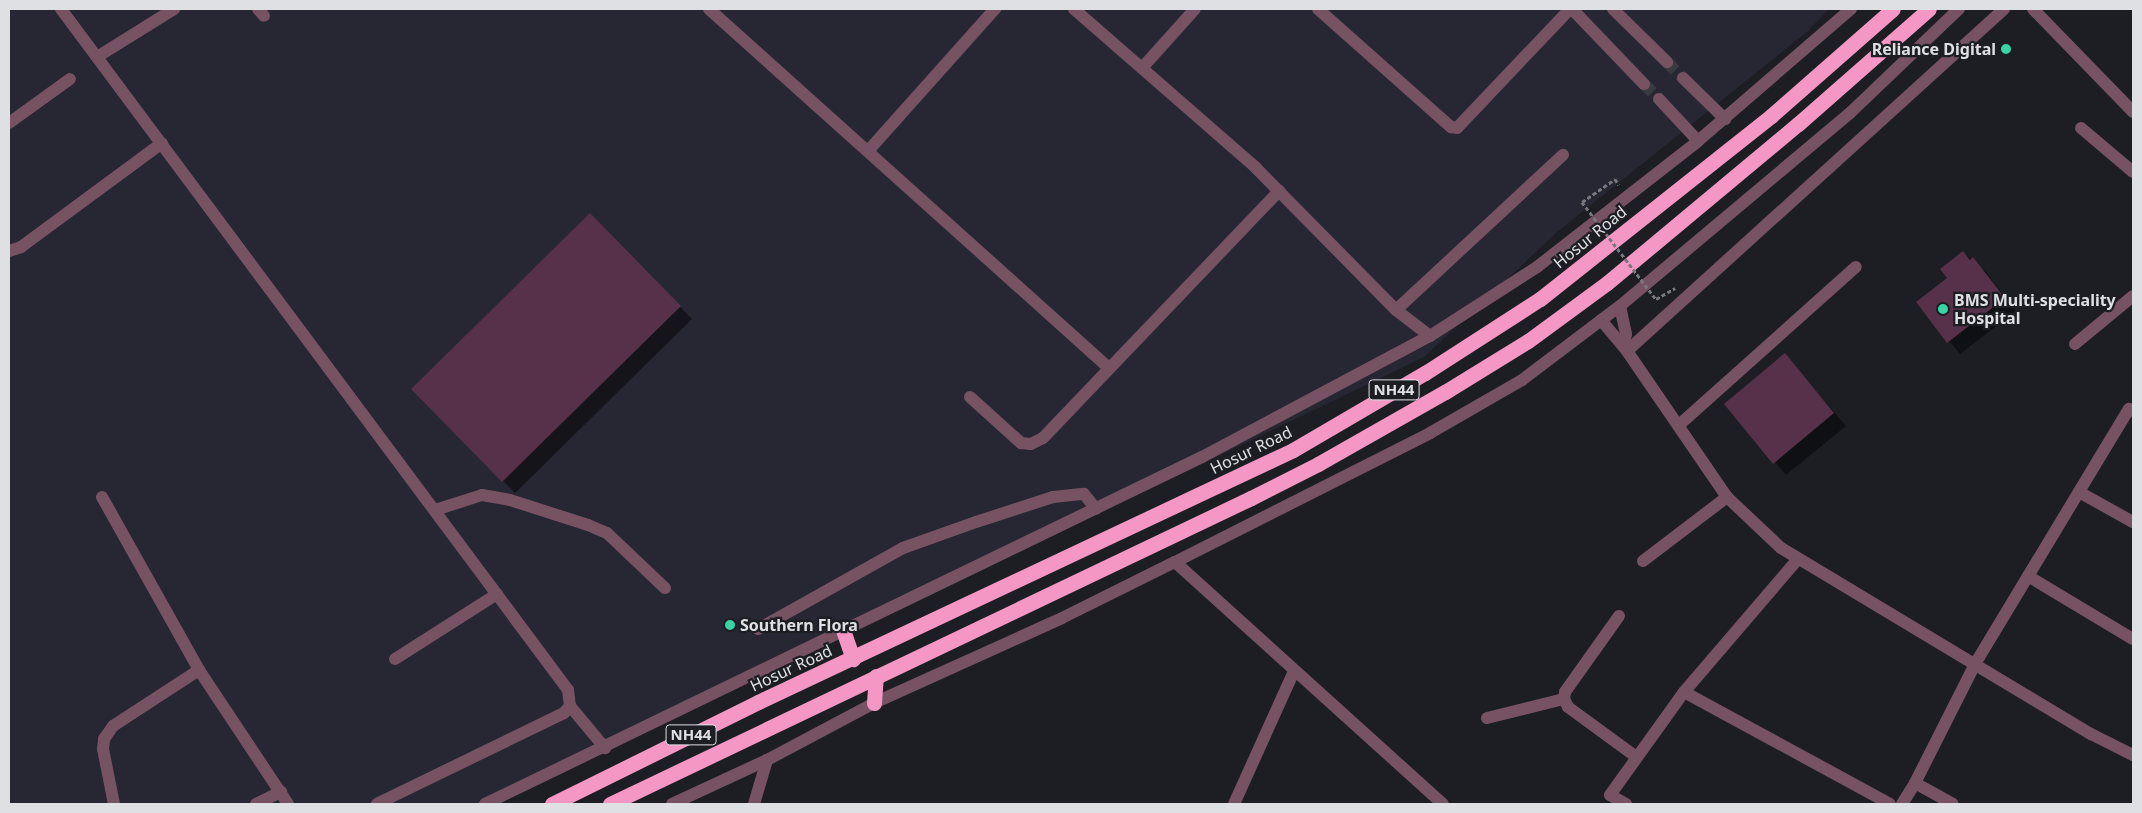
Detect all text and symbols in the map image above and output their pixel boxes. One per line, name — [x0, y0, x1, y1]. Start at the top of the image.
place label: Reliance Digital — [1872, 39, 1996, 59]
marker: Reliance Digital — [2000, 43, 2012, 55]
street label: Hosur Road — [1550, 202, 1630, 272]
place label: BMS Multi-speciality Hospital — [1954, 290, 2116, 328]
marker: BMS Multi-speciality Hospital — [1936, 302, 1950, 316]
road number: NH44 — [1368, 378, 1420, 402]
street label: Hosur Road — [1207, 422, 1295, 478]
place label: Southern Flora — [740, 615, 858, 635]
marker: Southern Flora — [724, 619, 736, 631]
street label: Hosur Road — [747, 641, 835, 695]
road number: NH44 — [665, 722, 717, 748]

